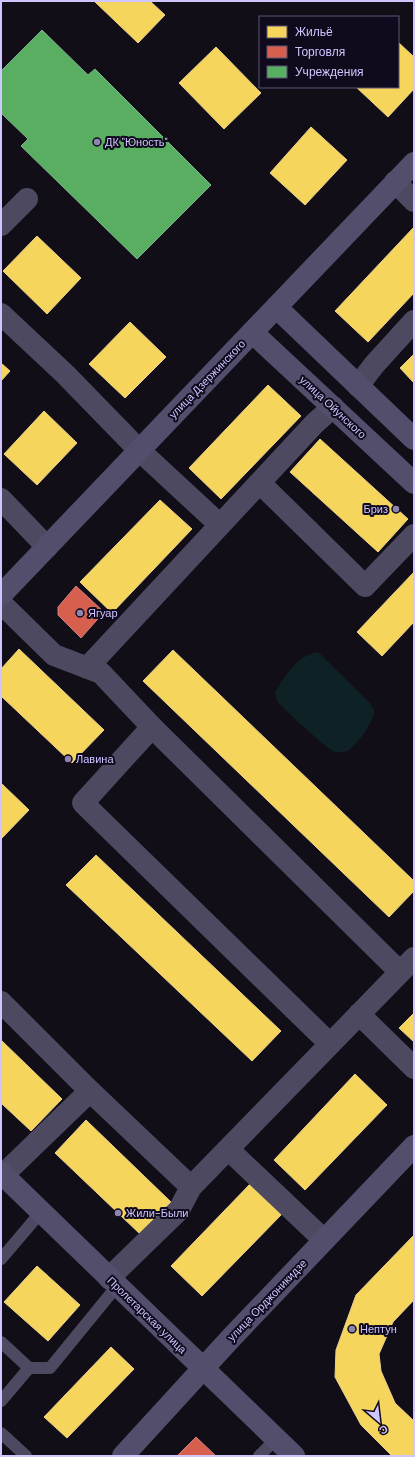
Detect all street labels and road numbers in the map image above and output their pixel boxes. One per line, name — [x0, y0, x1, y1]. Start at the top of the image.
street label: улица Дзержинского — [166, 337, 248, 421]
street label: улица Ойунского — [297, 373, 369, 441]
street label: улица Орджоникидзе — [224, 1256, 310, 1344]
street label: Пролетарская улица — [104, 1273, 190, 1357]

